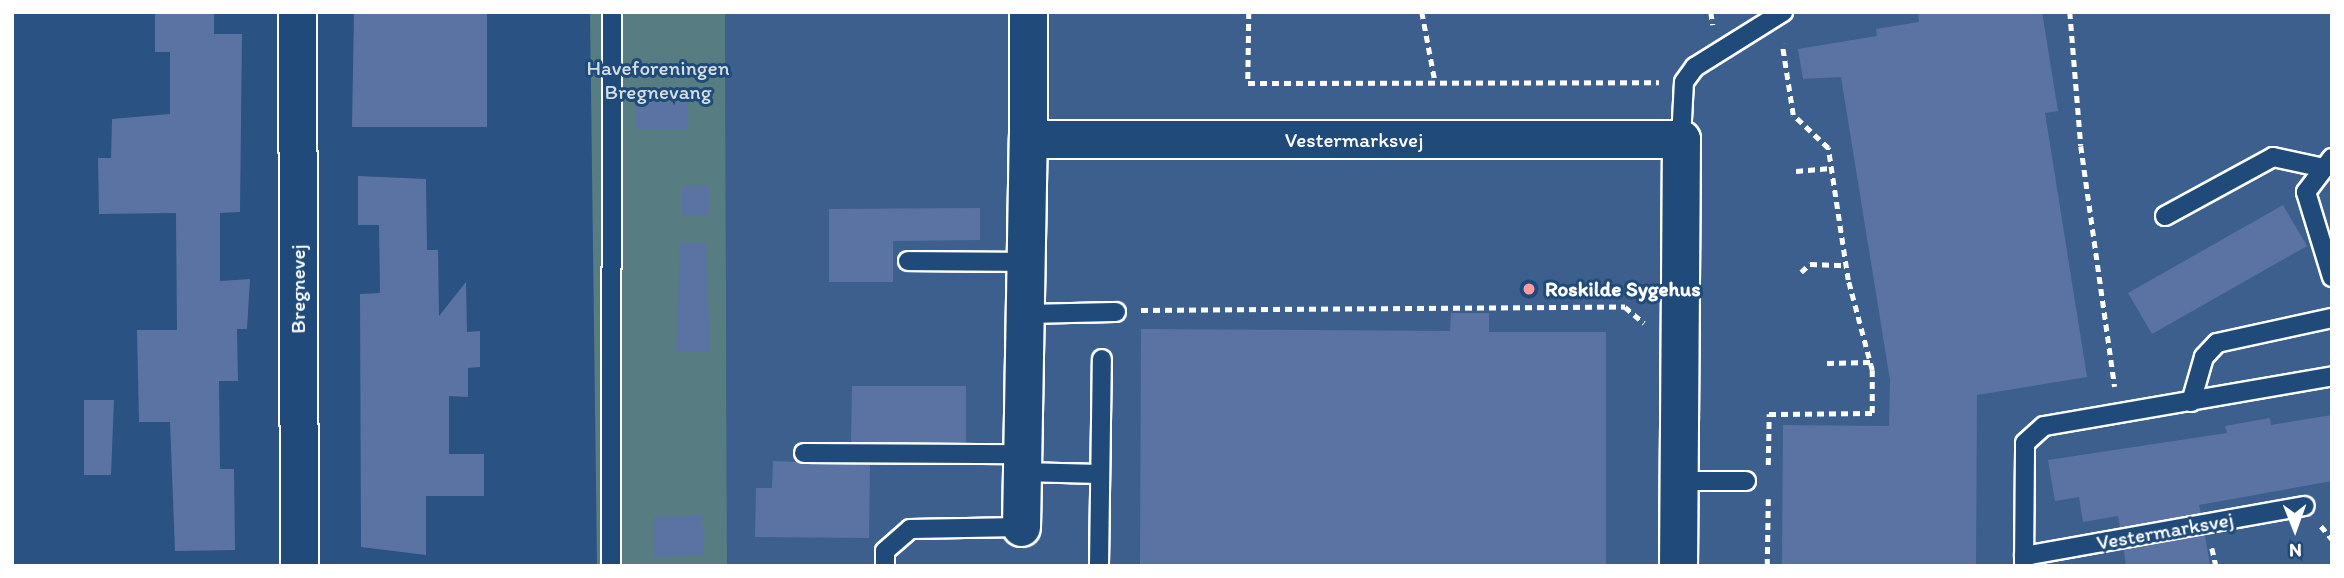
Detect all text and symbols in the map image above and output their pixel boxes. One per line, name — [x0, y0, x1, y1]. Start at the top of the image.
park label: Haveforeningen Bregnevang — [586, 55, 730, 105]
street label: Vestermarksvej — [1285, 127, 1423, 153]
street label: Bregnevej — [285, 244, 311, 334]
place label: Roskilde Sygehus — [1545, 276, 1700, 302]
marker: Roskilde Sygehus — [1519, 279, 1539, 299]
north arrow — [2260, 494, 2330, 564]
street label: Vestermarksvej — [2095, 507, 2235, 555]
text: N — [2289, 539, 2302, 562]

